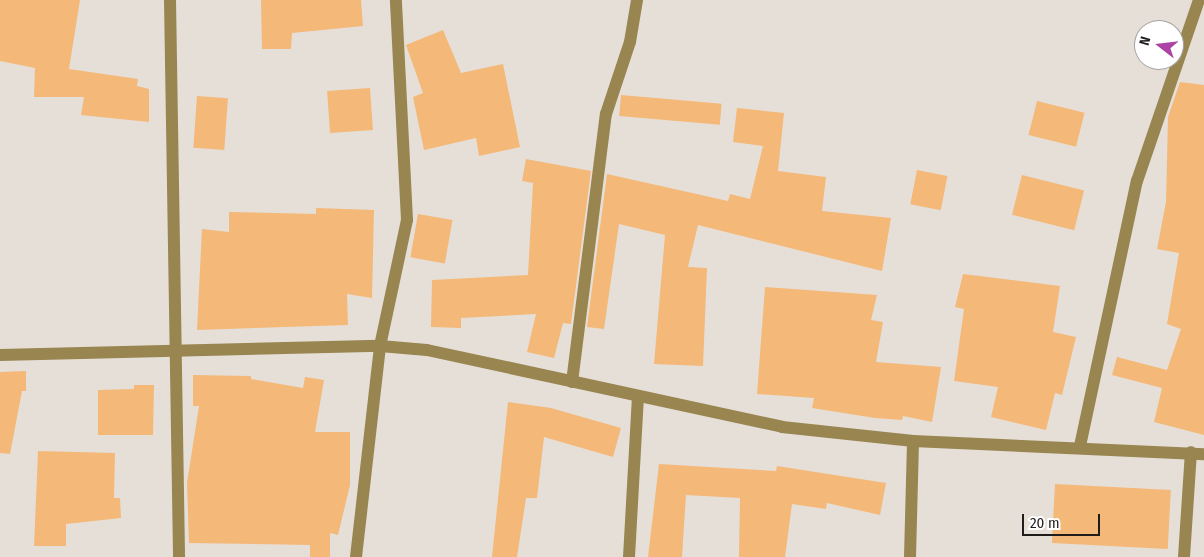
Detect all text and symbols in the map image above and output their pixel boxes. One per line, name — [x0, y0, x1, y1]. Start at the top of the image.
north arrow — [1134, 20, 1184, 70]
text: N — [1136, 35, 1154, 47]
scale bar — [1024, 504, 1102, 536]
text: 20 m — [1030, 514, 1060, 532]

